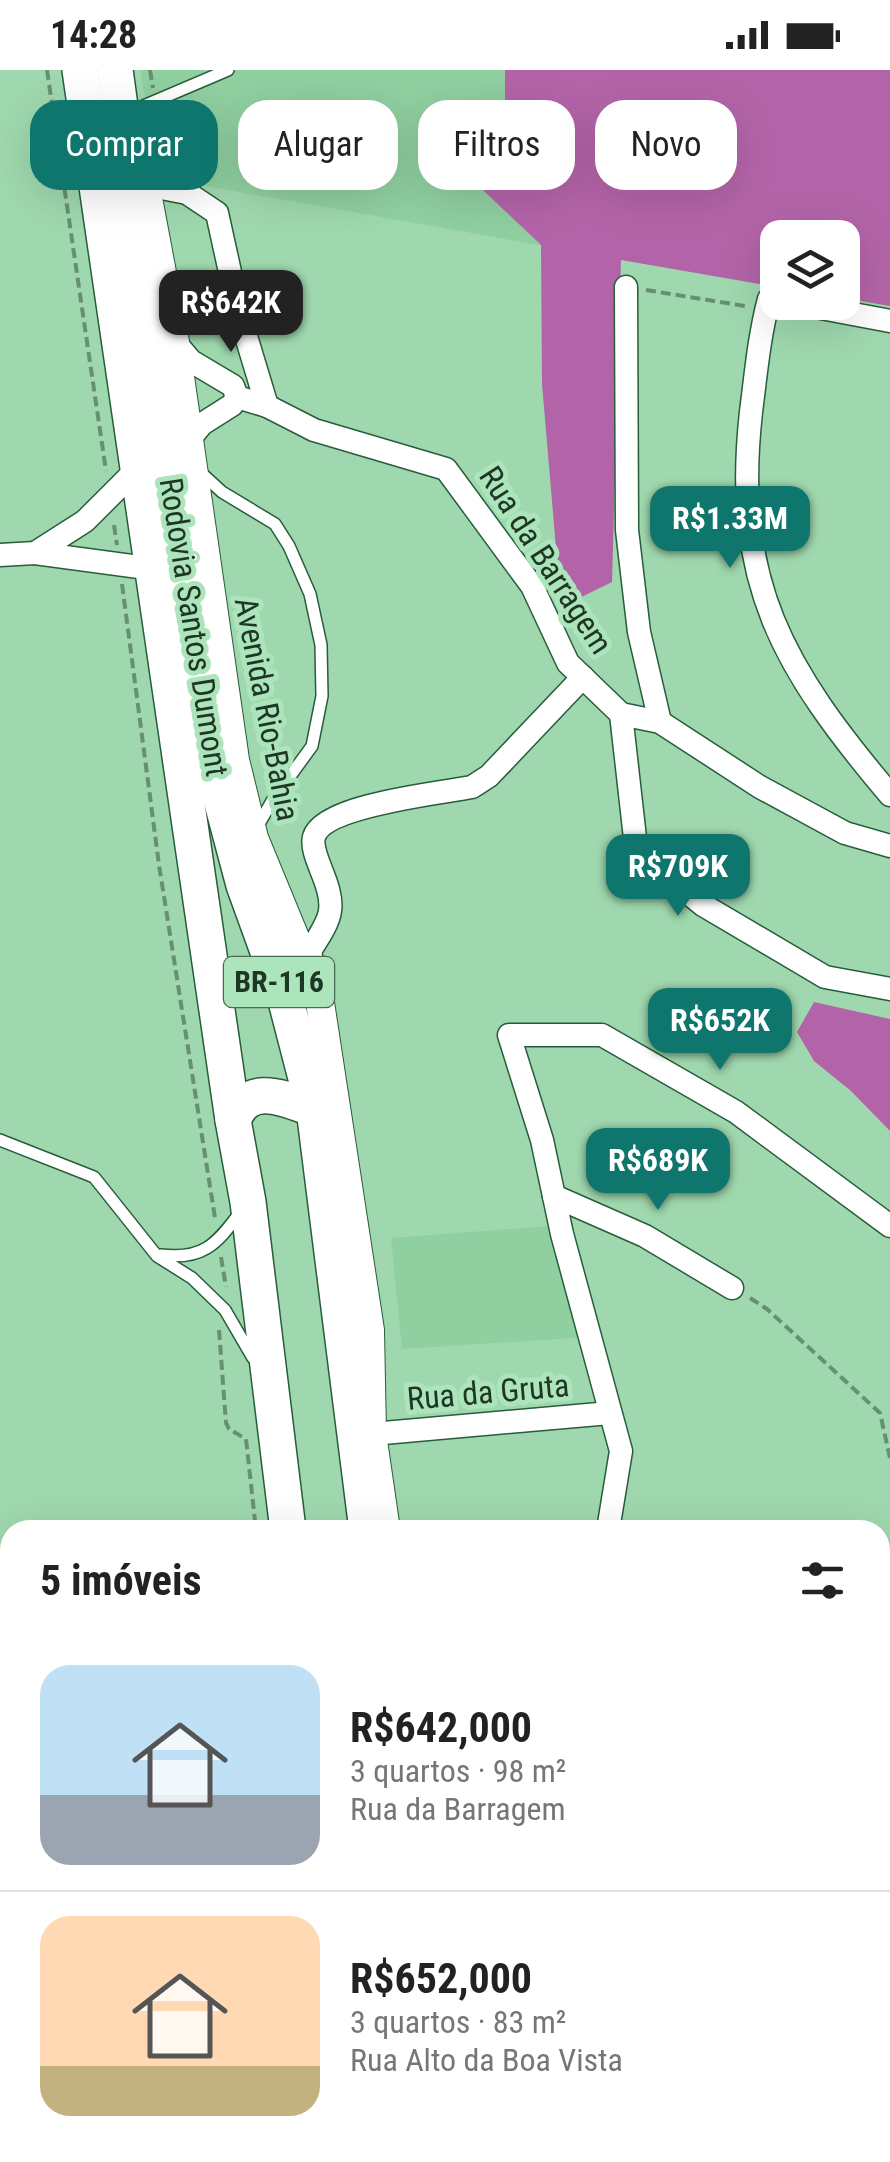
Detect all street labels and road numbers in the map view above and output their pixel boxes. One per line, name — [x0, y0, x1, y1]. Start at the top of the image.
street label: Rua da Barragem — [471, 459, 621, 661]
street label: Rodovia Santos Dumont — [152, 475, 236, 779]
street label: Avenida Rio-Bahia — [227, 594, 307, 824]
road number: BR-116 — [224, 957, 334, 1007]
street label: Rua da Gruta — [405, 1366, 571, 1418]

